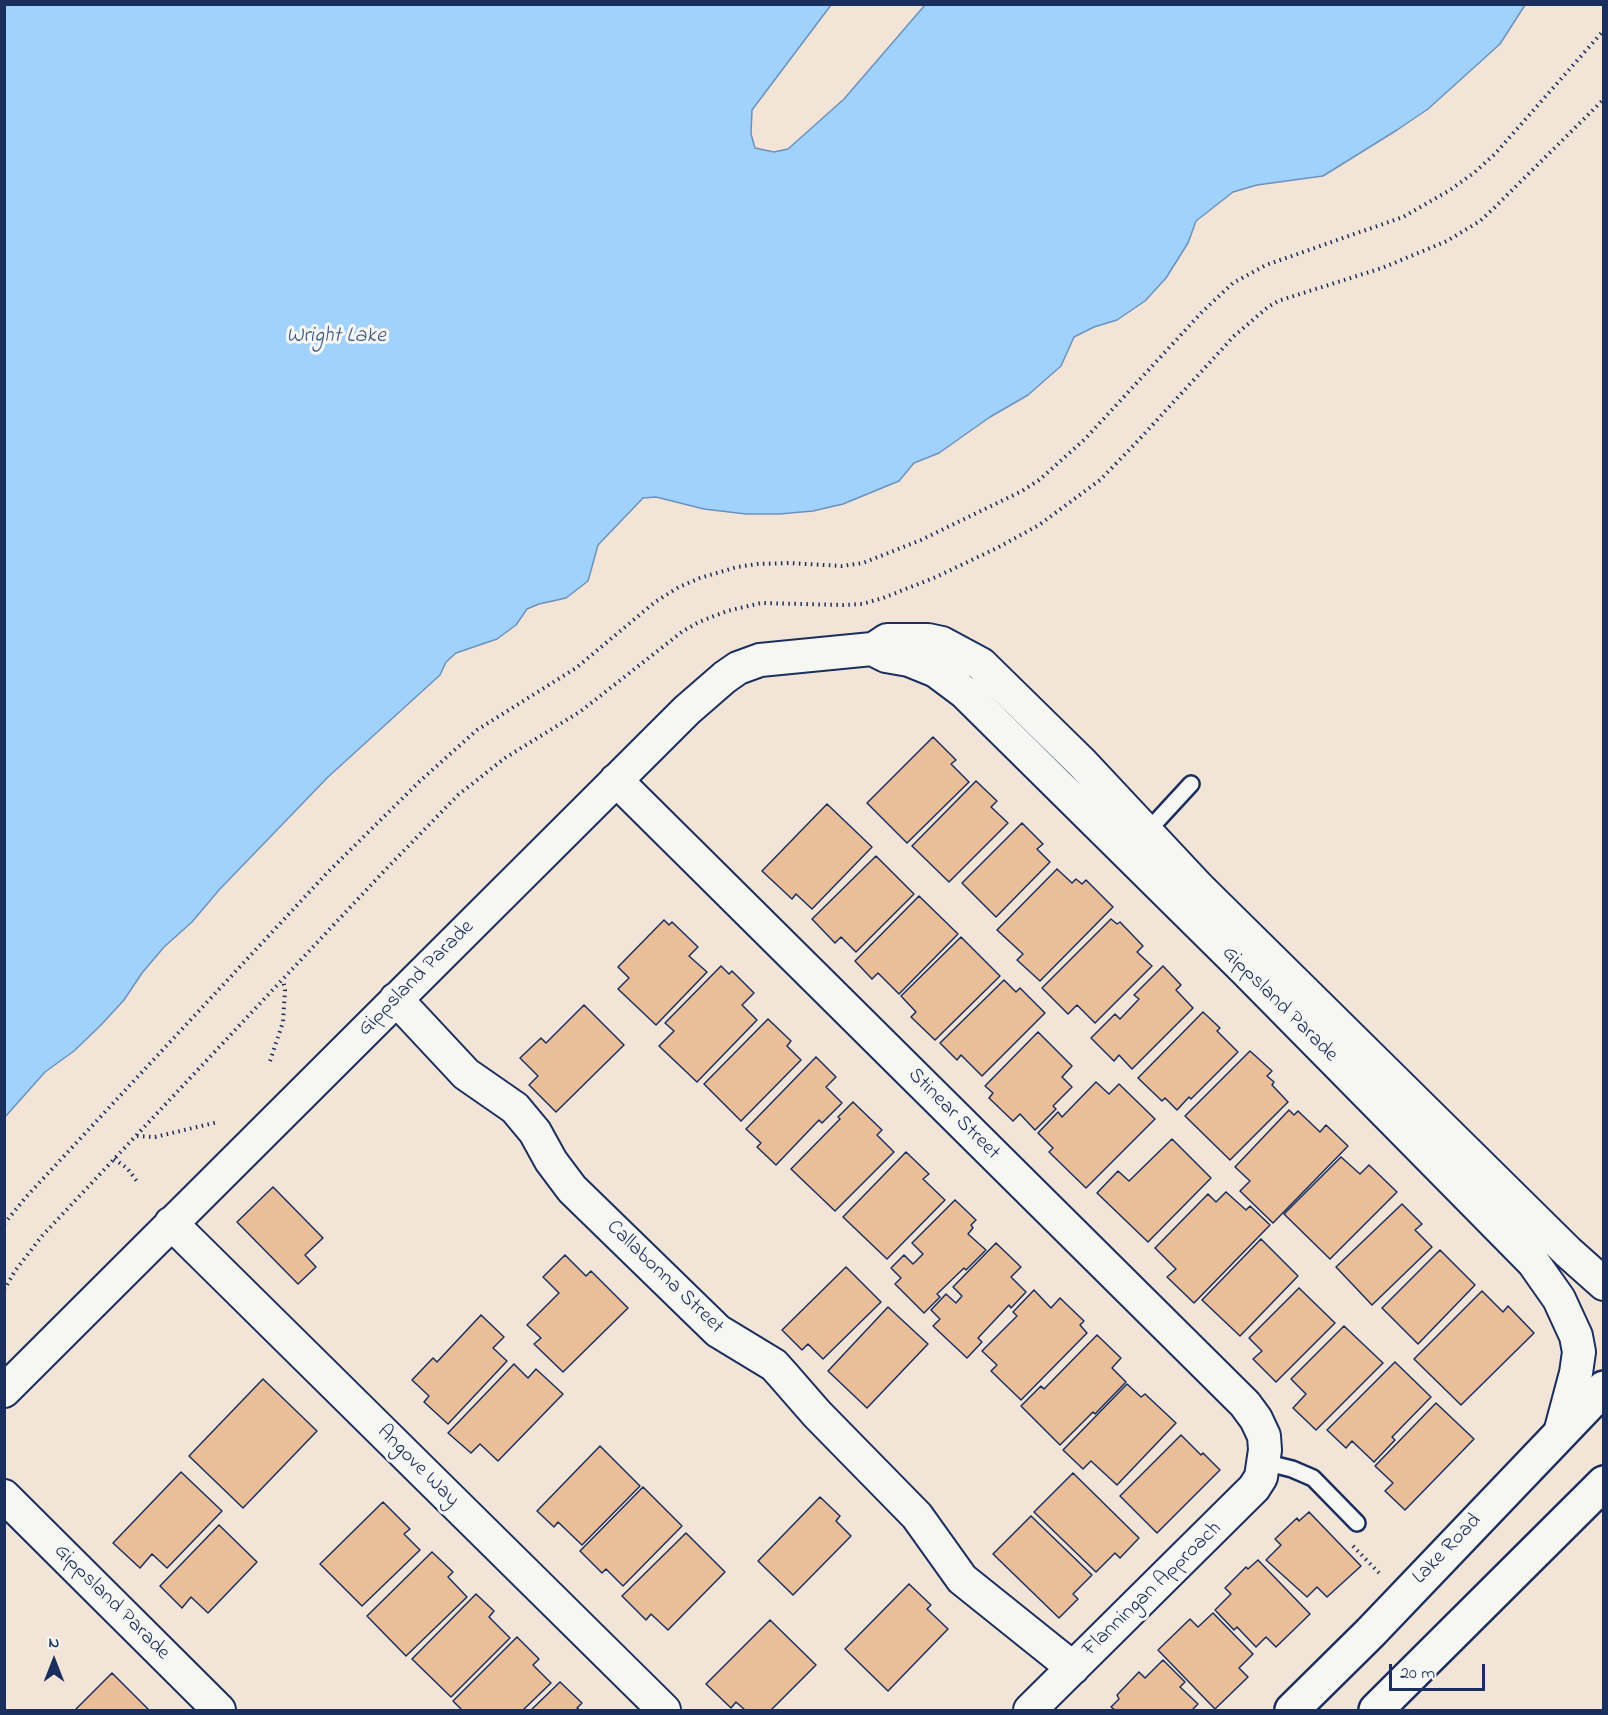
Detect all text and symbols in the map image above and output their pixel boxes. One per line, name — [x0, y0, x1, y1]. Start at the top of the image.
water label: Wright Lake — [286, 324, 386, 350]
street label: Gippsland Parade — [354, 916, 480, 1042]
street label: Gippsland Parade — [1216, 942, 1342, 1068]
street label: Stinear Street — [902, 1064, 1004, 1166]
street label: Callabonna Street — [600, 1216, 728, 1340]
street label: Angove Way — [370, 1420, 464, 1514]
street label: Lake Road — [1408, 1509, 1488, 1591]
street label: Flanningan Approach — [1078, 1517, 1228, 1663]
street label: Gippsland Parade — [48, 1540, 174, 1666]
north arrow — [24, 1631, 84, 1691]
text: N — [49, 1631, 59, 1655]
scale bar — [1392, 1652, 1488, 1690]
text: 20 m — [1400, 1661, 1435, 1687]

